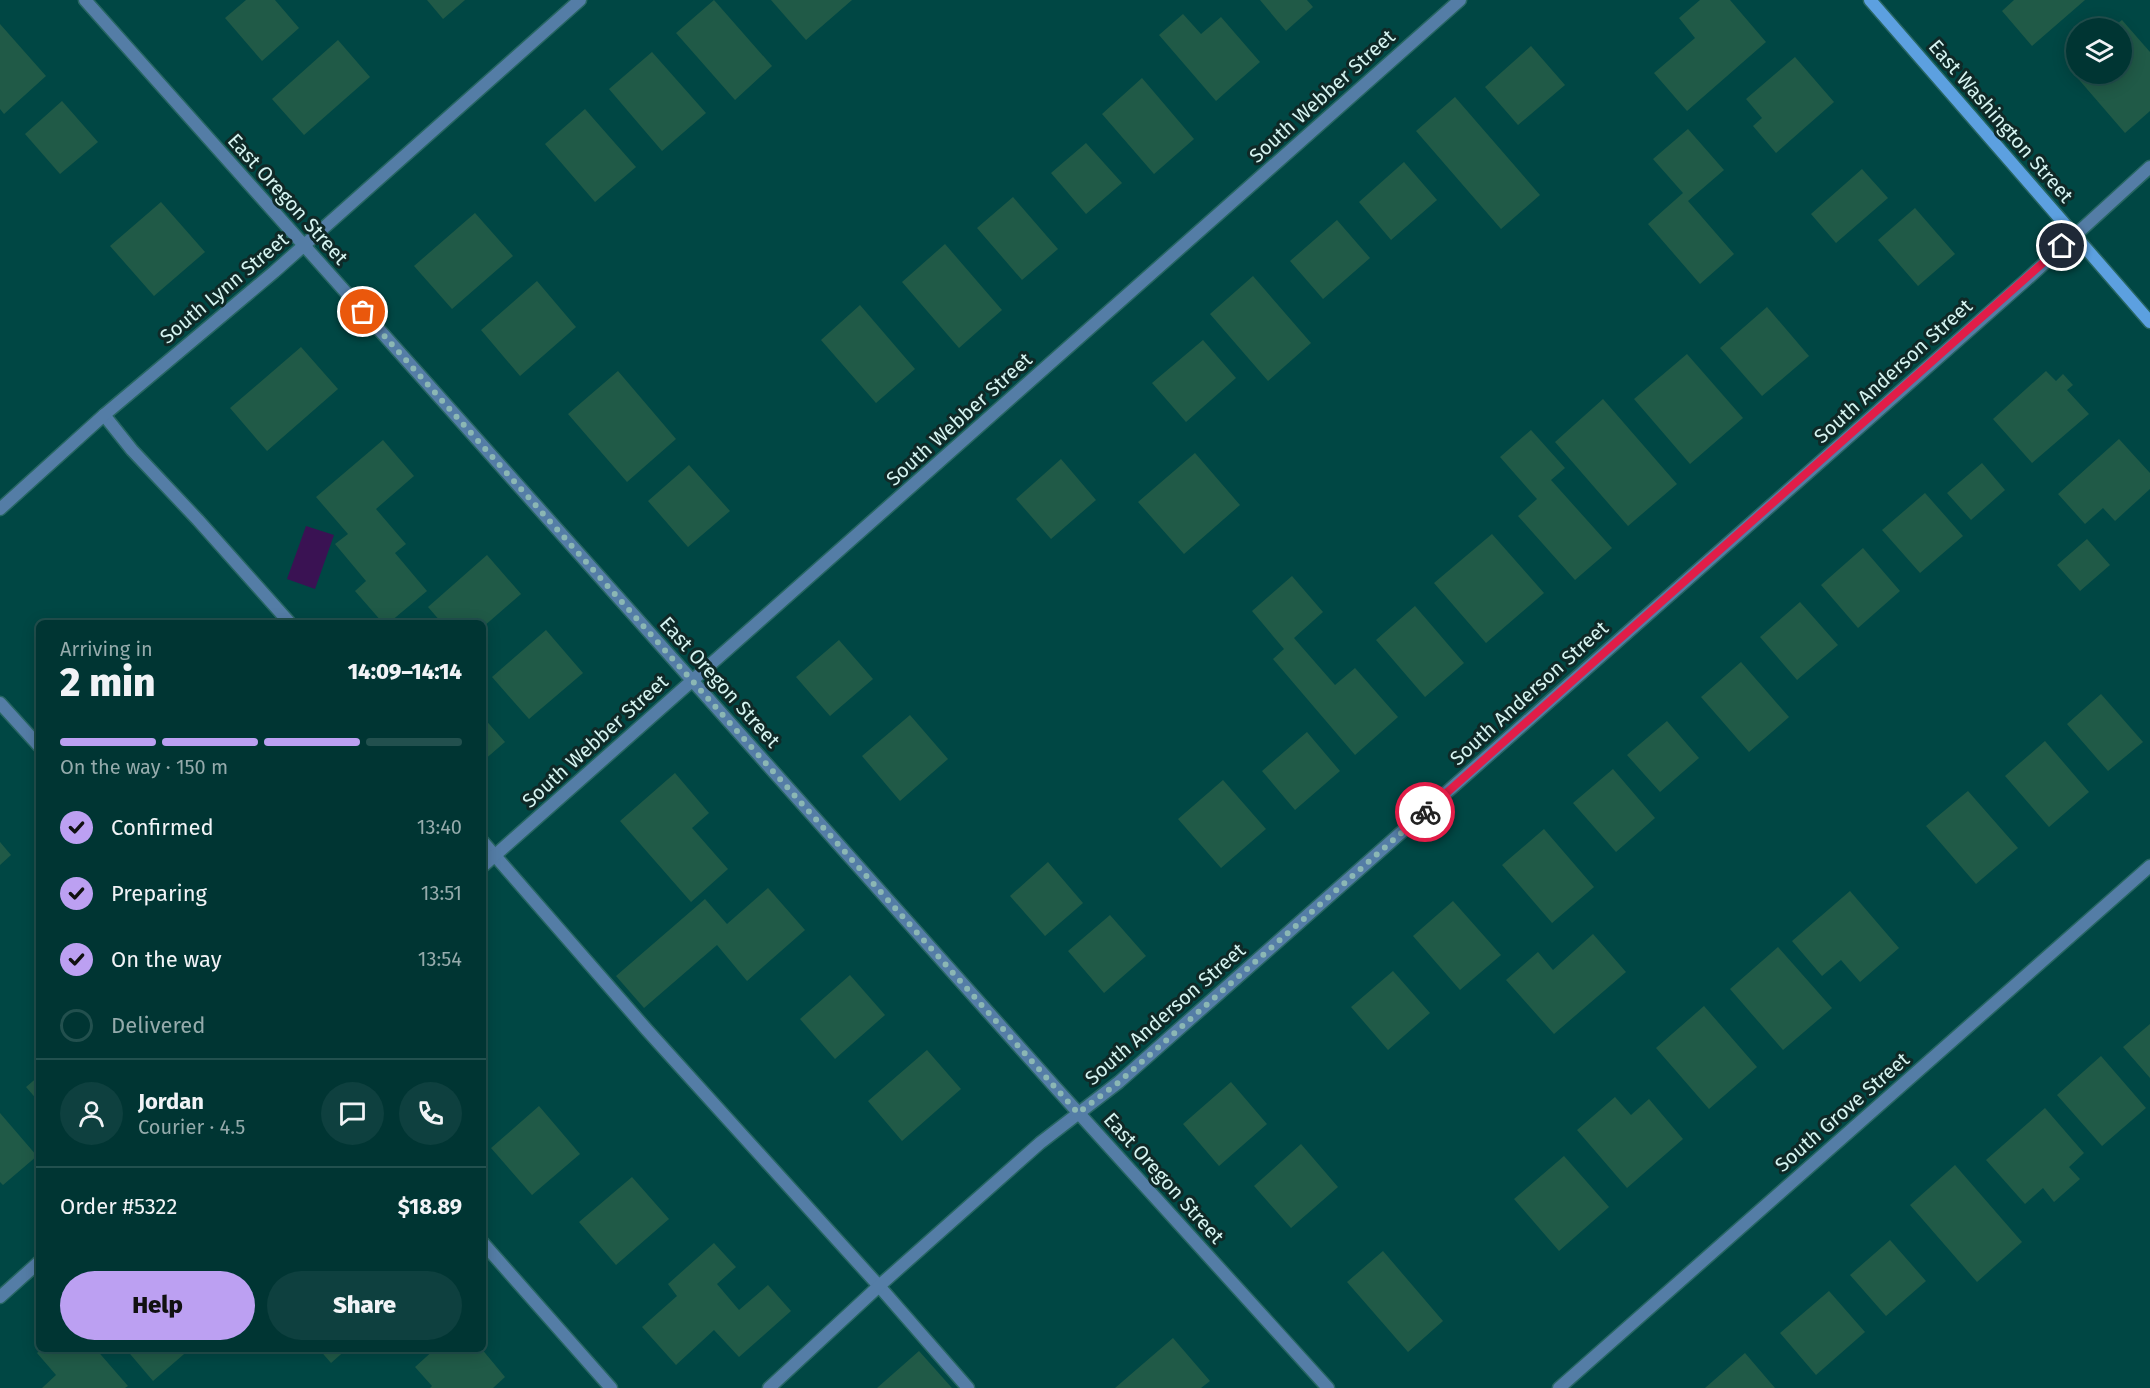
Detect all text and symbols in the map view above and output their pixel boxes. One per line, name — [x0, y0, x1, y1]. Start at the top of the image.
map controls — [2066, 18, 2132, 84]
button: layers — [2066, 18, 2132, 84]
street label: South Webber Street — [1244, 24, 1400, 168]
street label: East Washington Street — [1924, 35, 2079, 208]
street label: East Oregon Street — [223, 129, 354, 270]
pin — [2036, 220, 2087, 271]
street label: South Lynn Street — [155, 227, 294, 349]
icon: home — [2045, 229, 2078, 262]
pin — [337, 286, 388, 337]
street label: South Anderson Street — [1809, 293, 1977, 448]
icon: bag — [346, 295, 379, 328]
street label: South Webber Street — [881, 347, 1037, 491]
street label: East Oregon Street — [655, 612, 786, 753]
street label: South Anderson Street — [1445, 615, 1613, 770]
text: Arriving in — [60, 637, 153, 661]
text: 14:09–14:14 — [348, 658, 462, 685]
text: 2 min — [60, 660, 156, 706]
street label: South Webber Street — [517, 669, 673, 813]
text: On the way · 150 m — [60, 755, 228, 779]
courier — [1395, 782, 1455, 842]
icon: bike — [1409, 796, 1442, 829]
icon: check — [60, 811, 93, 844]
text: Confirmed — [111, 814, 214, 841]
text: 13:40 — [417, 815, 462, 839]
icon: check — [60, 877, 93, 910]
text: Preparing — [111, 880, 207, 907]
text: 13:51 — [421, 881, 462, 905]
street label: South Anderson Street — [1080, 937, 1251, 1090]
icon: check — [60, 943, 93, 976]
text: On the way — [111, 946, 222, 973]
text: 13:54 — [418, 947, 462, 971]
text: Delivered — [111, 1012, 206, 1039]
street label: South Grove Street — [1770, 1047, 1915, 1177]
button: person — [60, 1082, 123, 1145]
button: chat — [321, 1082, 384, 1145]
button: phone — [399, 1082, 462, 1145]
text: Jordan — [138, 1088, 204, 1115]
street label: East Oregon Street — [1099, 1108, 1230, 1249]
text: Courier · 4.5 — [138, 1115, 245, 1139]
text: Order #5322 — [60, 1193, 177, 1220]
text: $18.89 — [398, 1193, 462, 1220]
button: Help — [60, 1271, 255, 1340]
button: Share — [267, 1271, 462, 1340]

